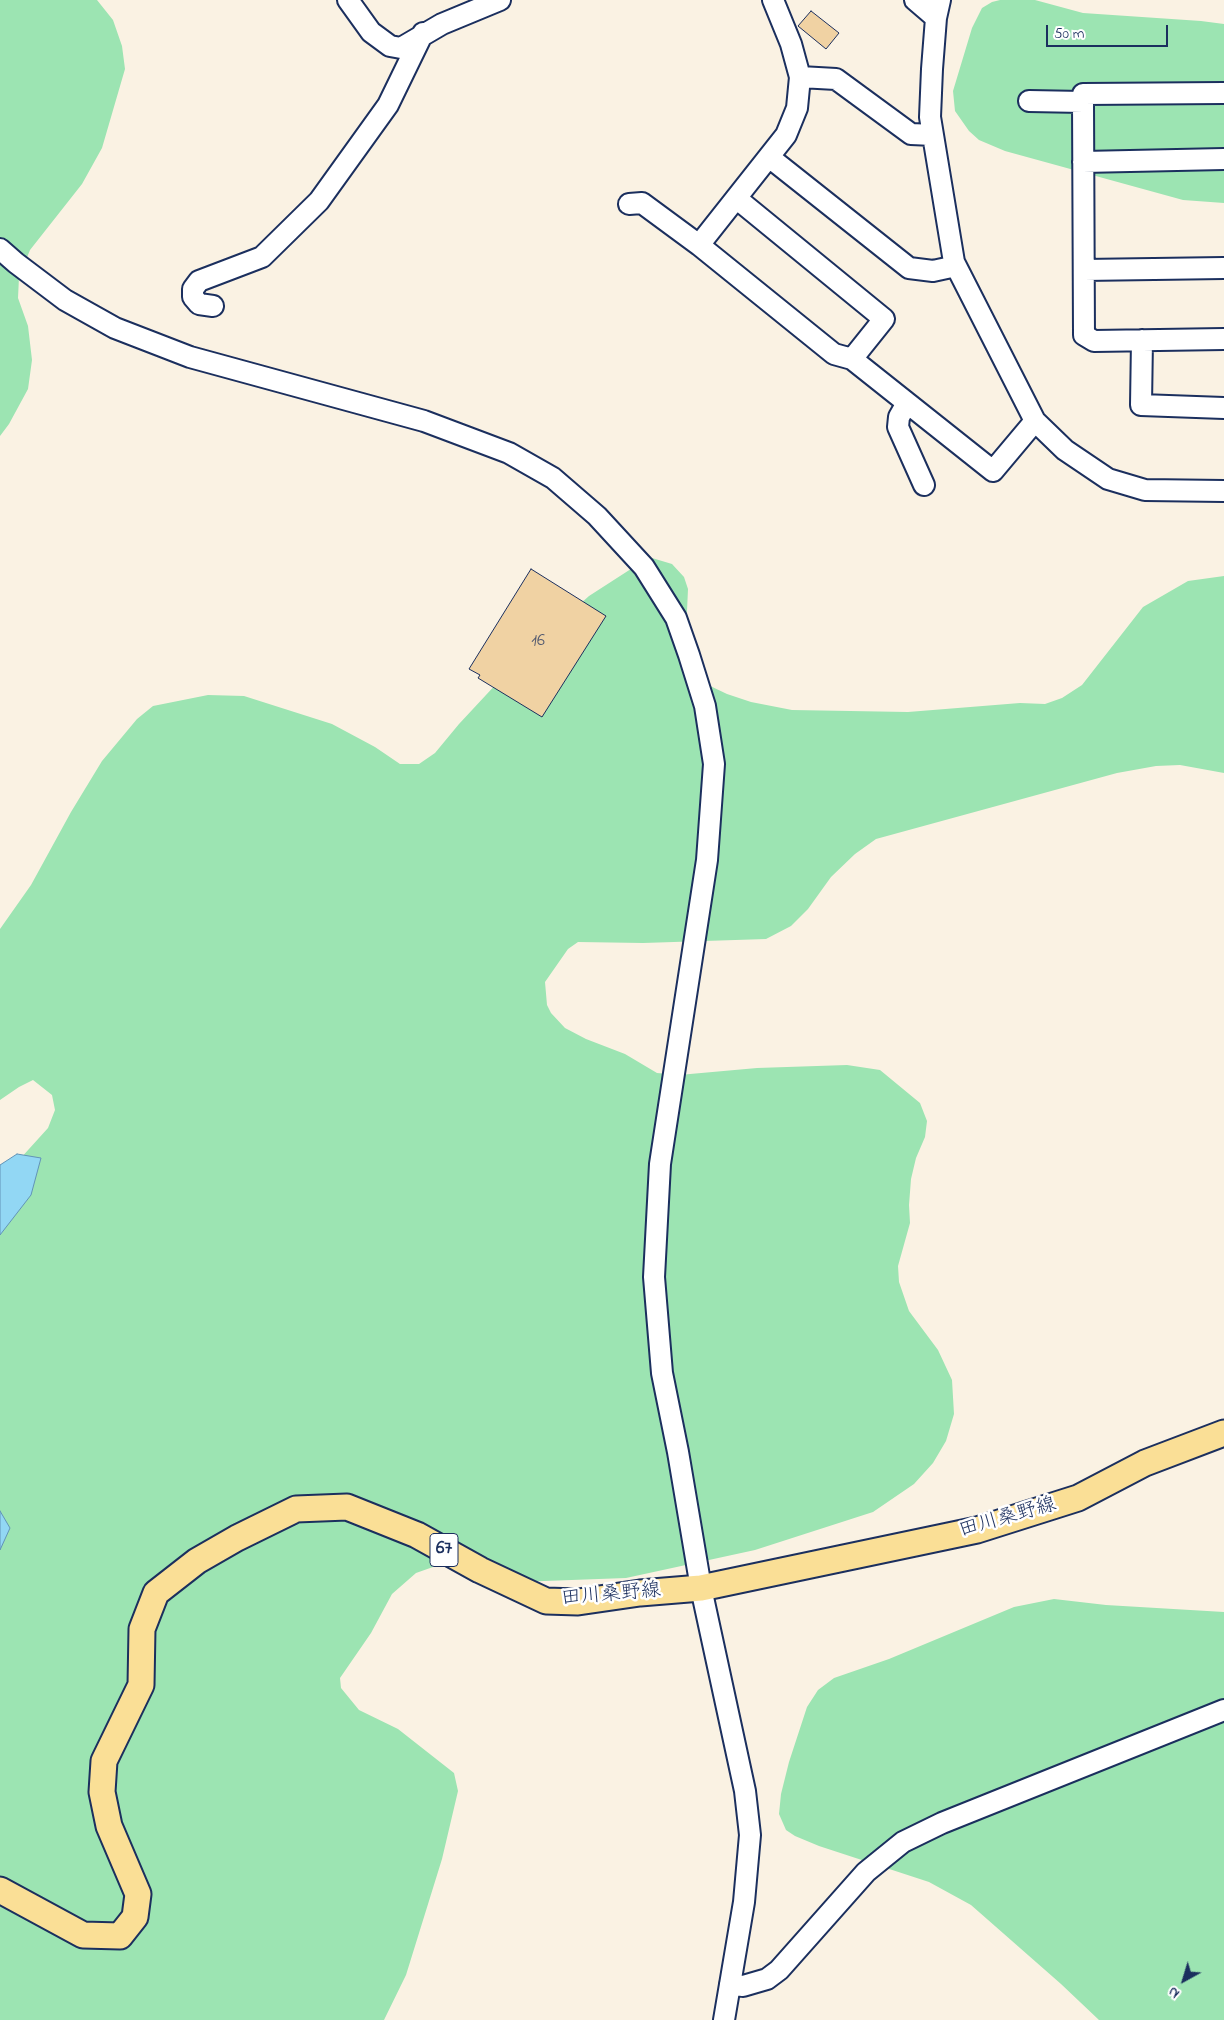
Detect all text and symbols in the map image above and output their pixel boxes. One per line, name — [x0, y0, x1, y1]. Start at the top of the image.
scale bar — [1049, 15, 1172, 47]
text: 50 m — [1054, 23, 1084, 45]
house number: 16 — [531, 631, 545, 653]
street label: 田川桑野線 — [957, 1494, 1059, 1544]
road number: 67 — [430, 1534, 458, 1566]
street label: 田川桑野線 — [560, 1580, 662, 1612]
north arrow — [1159, 1955, 1209, 2005]
text: N — [1164, 1981, 1185, 2003]

